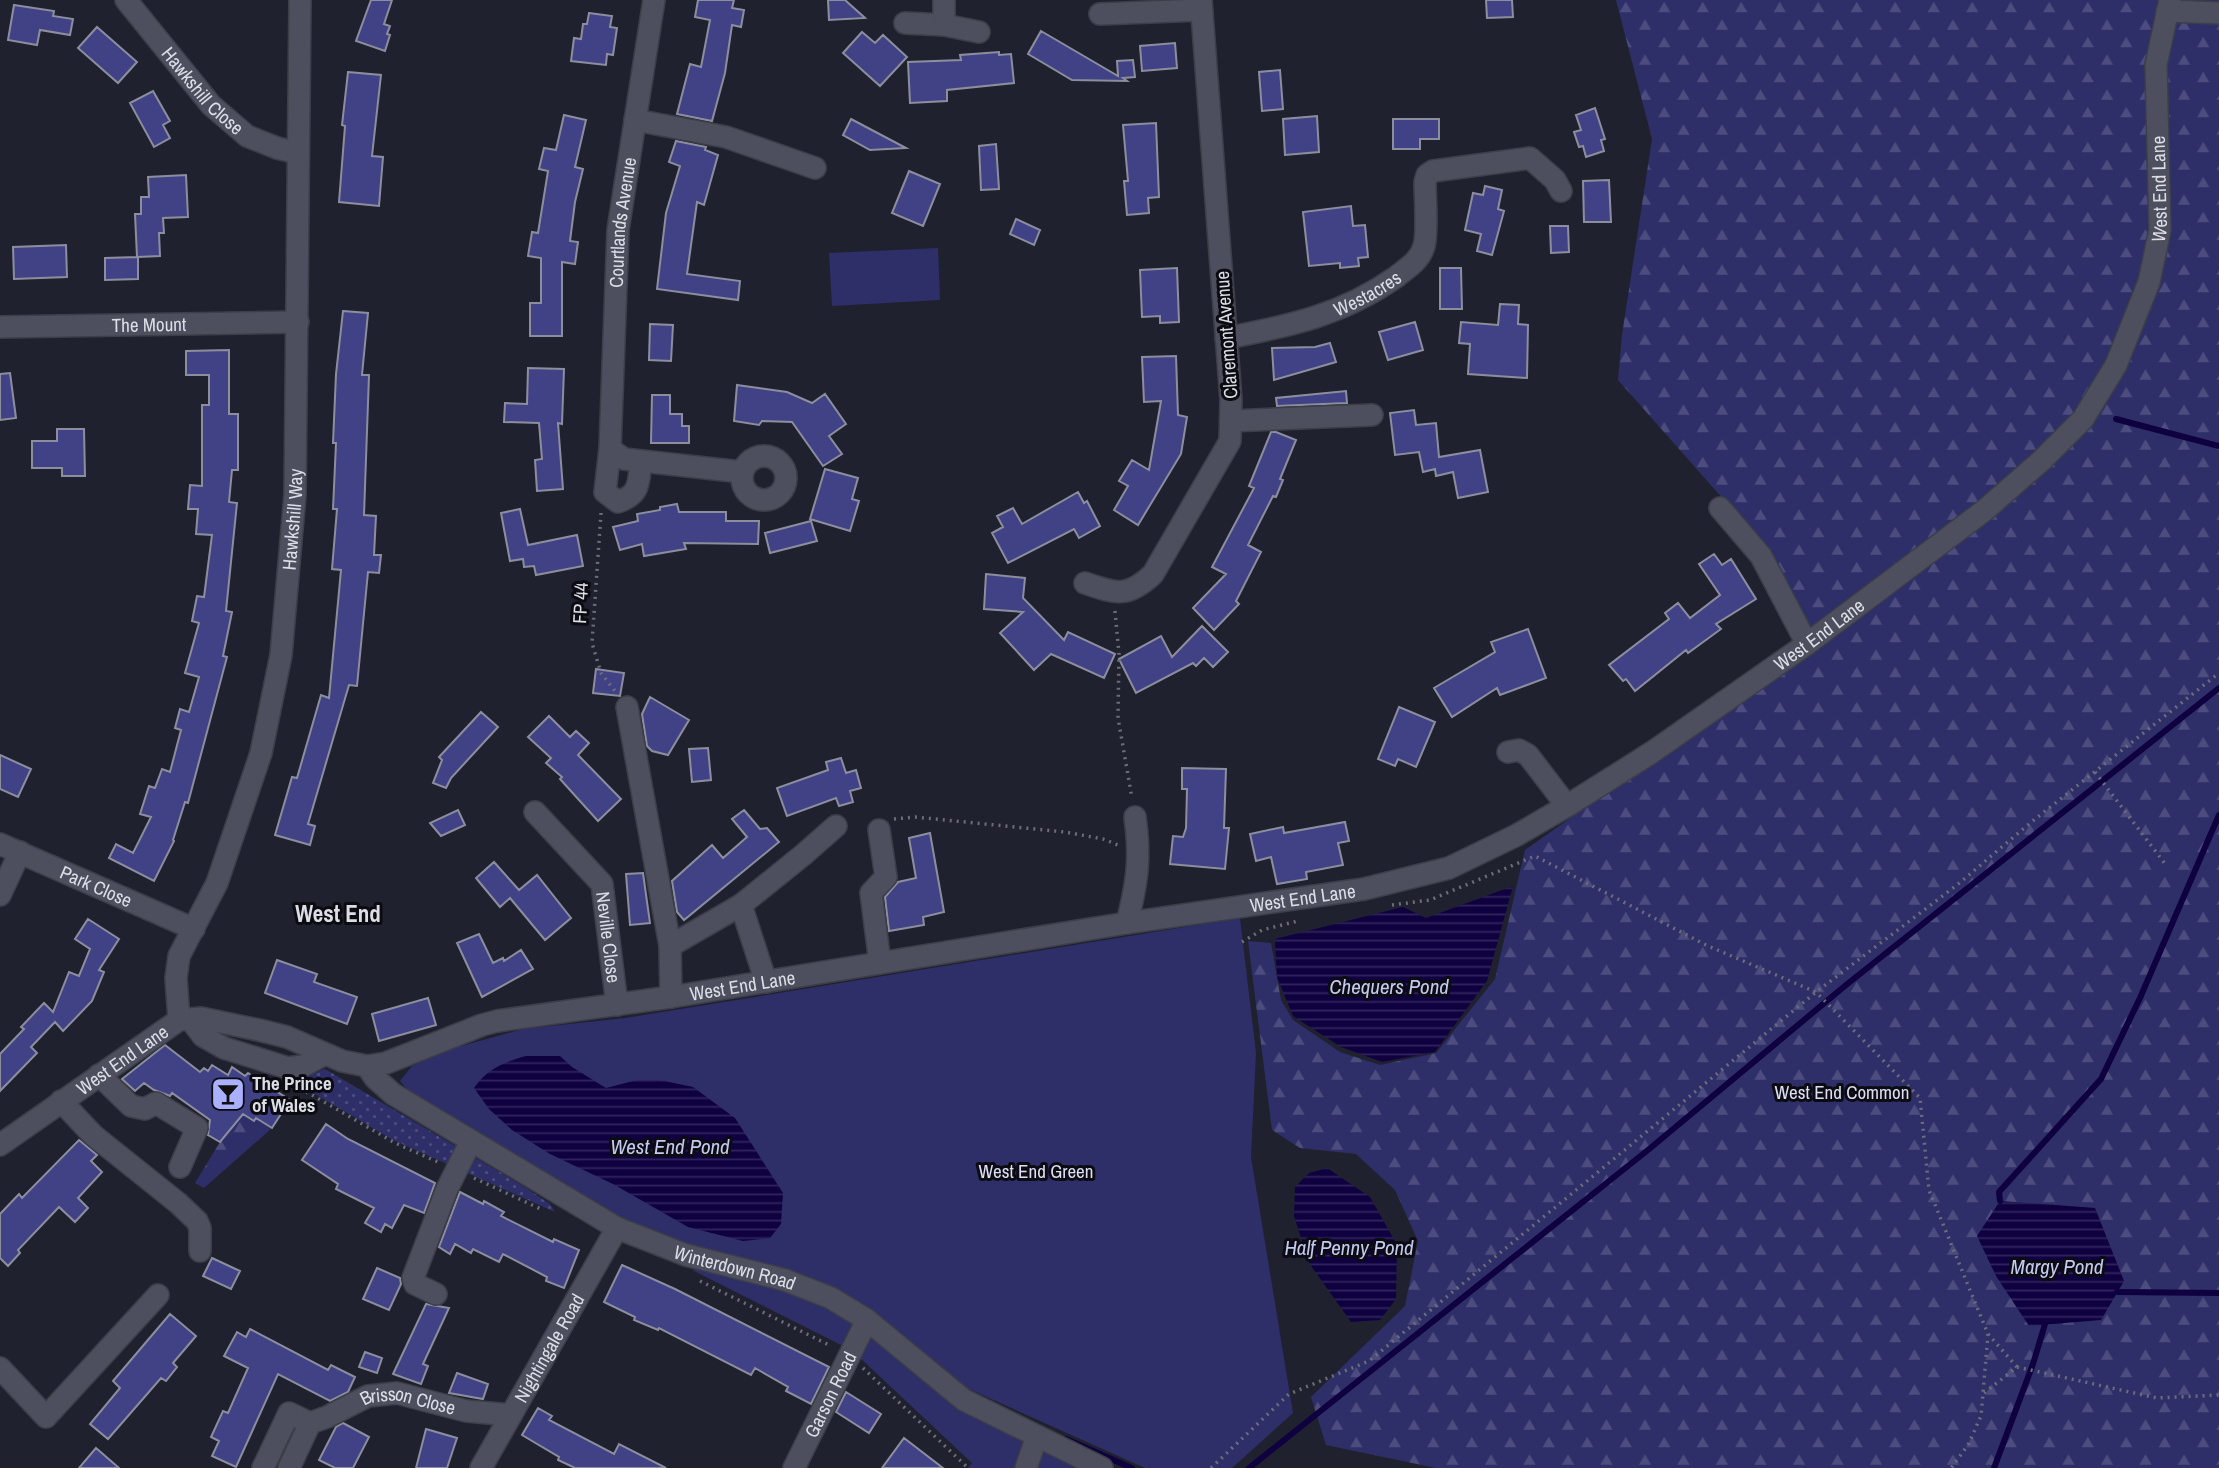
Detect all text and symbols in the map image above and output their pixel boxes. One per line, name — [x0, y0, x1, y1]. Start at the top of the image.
street label: Hawkshill Close — [156, 41, 249, 141]
street label: West End Lane — [2145, 136, 2173, 245]
street label: Courtlands Avenue — [603, 155, 642, 288]
street label: Westacres — [1330, 264, 1406, 322]
street label: Claremont Avenue — [1209, 270, 1243, 400]
street label: The Mount — [111, 311, 187, 338]
street label: Hawkshill Way — [275, 468, 308, 571]
street label: FP 44 — [566, 581, 594, 624]
street label: West End Lane — [1769, 592, 1870, 676]
street label: Park Close — [56, 859, 136, 913]
street label: West End Lane — [1248, 877, 1357, 918]
street label: Neville Close — [590, 890, 627, 984]
district label: West End — [295, 898, 381, 929]
street label: West End Lane — [688, 964, 797, 1007]
water label: Chequers Pond — [1329, 972, 1449, 1001]
street label: West End Lane — [71, 1019, 173, 1101]
place label: The Prince of Wales — [252, 1070, 332, 1118]
bar icon: The Prince of Wales — [209, 1075, 247, 1113]
park label: West End Common — [1775, 1079, 1909, 1105]
water label: West End Pond — [610, 1132, 730, 1161]
park label: West End Green — [979, 1158, 1093, 1184]
water label: Half Penny Pond — [1284, 1233, 1414, 1262]
street label: Winterdown Road — [670, 1239, 800, 1296]
water label: Margy Pond — [2011, 1252, 2104, 1281]
street label: Nightingale Road — [508, 1289, 590, 1407]
street label: Garson Road — [798, 1347, 862, 1442]
street label: Brisson Close — [355, 1380, 459, 1421]

